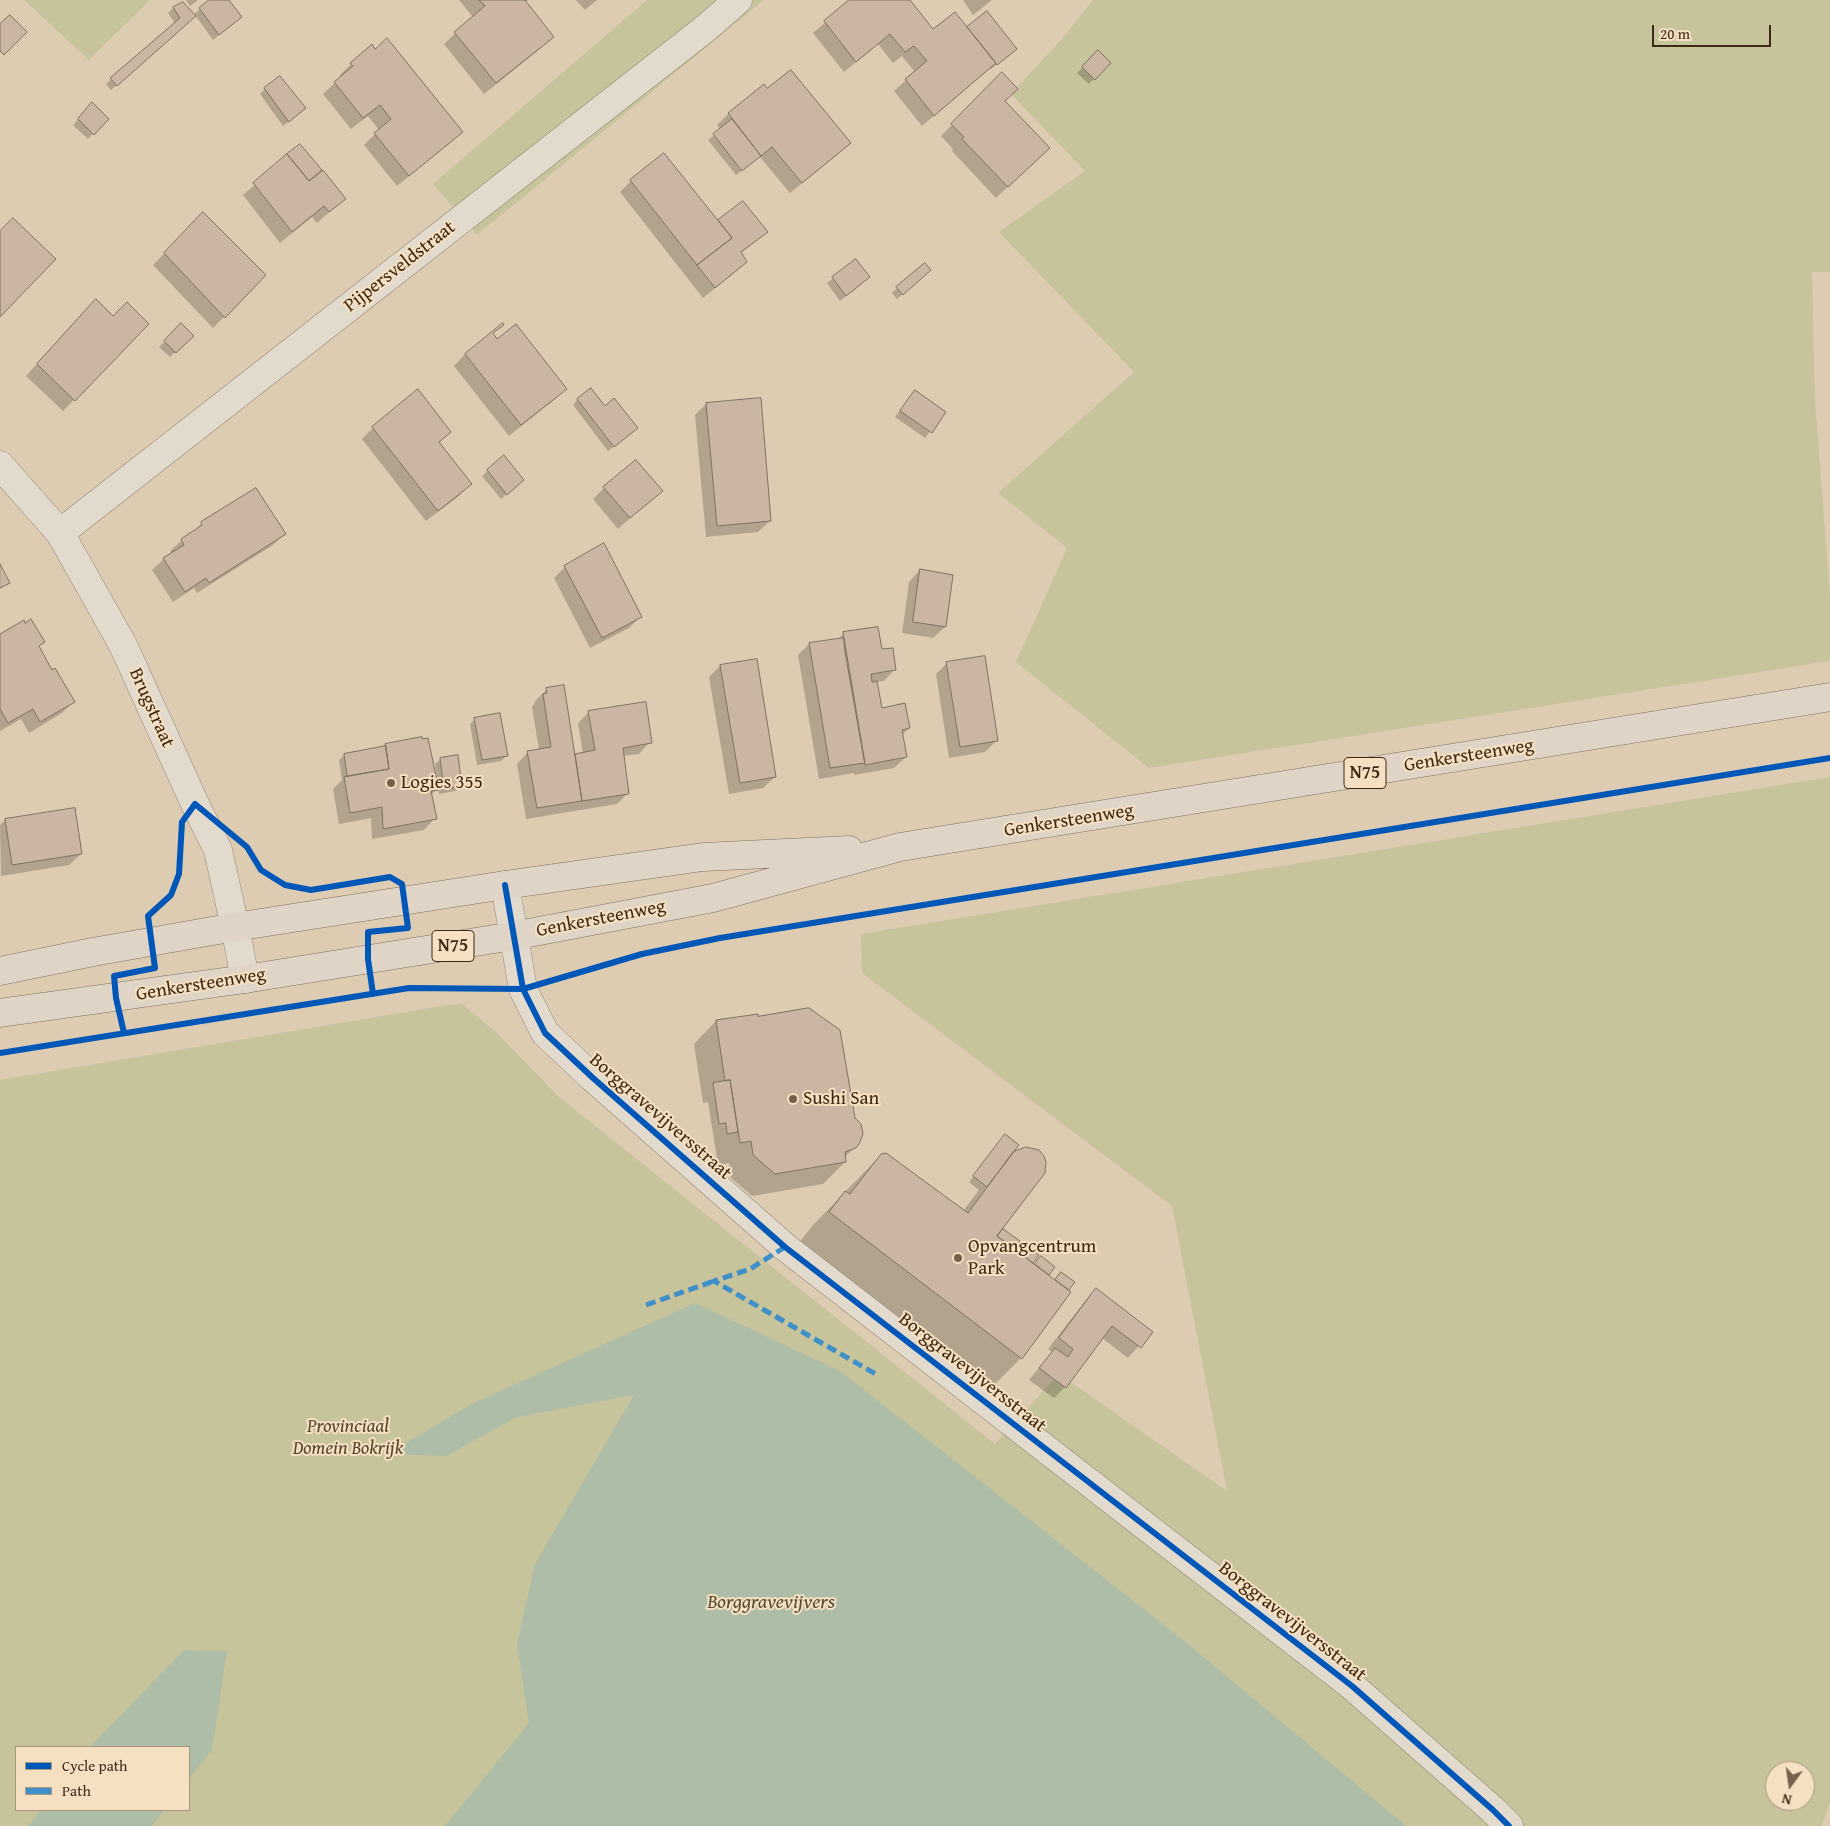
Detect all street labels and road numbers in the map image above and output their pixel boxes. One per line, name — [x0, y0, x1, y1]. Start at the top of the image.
street label: Pijpersveldstraat — [340, 216, 460, 318]
street label: Brugstraat — [123, 665, 179, 751]
street label: Genkersteenweg — [1403, 734, 1535, 778]
road number: N75 — [1344, 758, 1386, 788]
street label: Genkersteenweg — [1003, 799, 1135, 843]
street label: Genkersteenweg — [535, 895, 667, 943]
road number: N75 — [432, 930, 474, 961]
street label: Genkersteenweg — [135, 963, 267, 1007]
street label: Borggravevijversstraat — [584, 1049, 736, 1185]
street label: Borggravevijversstraat — [894, 1308, 1050, 1438]
street label: Borggravevijversstraat — [1214, 1557, 1370, 1687]

